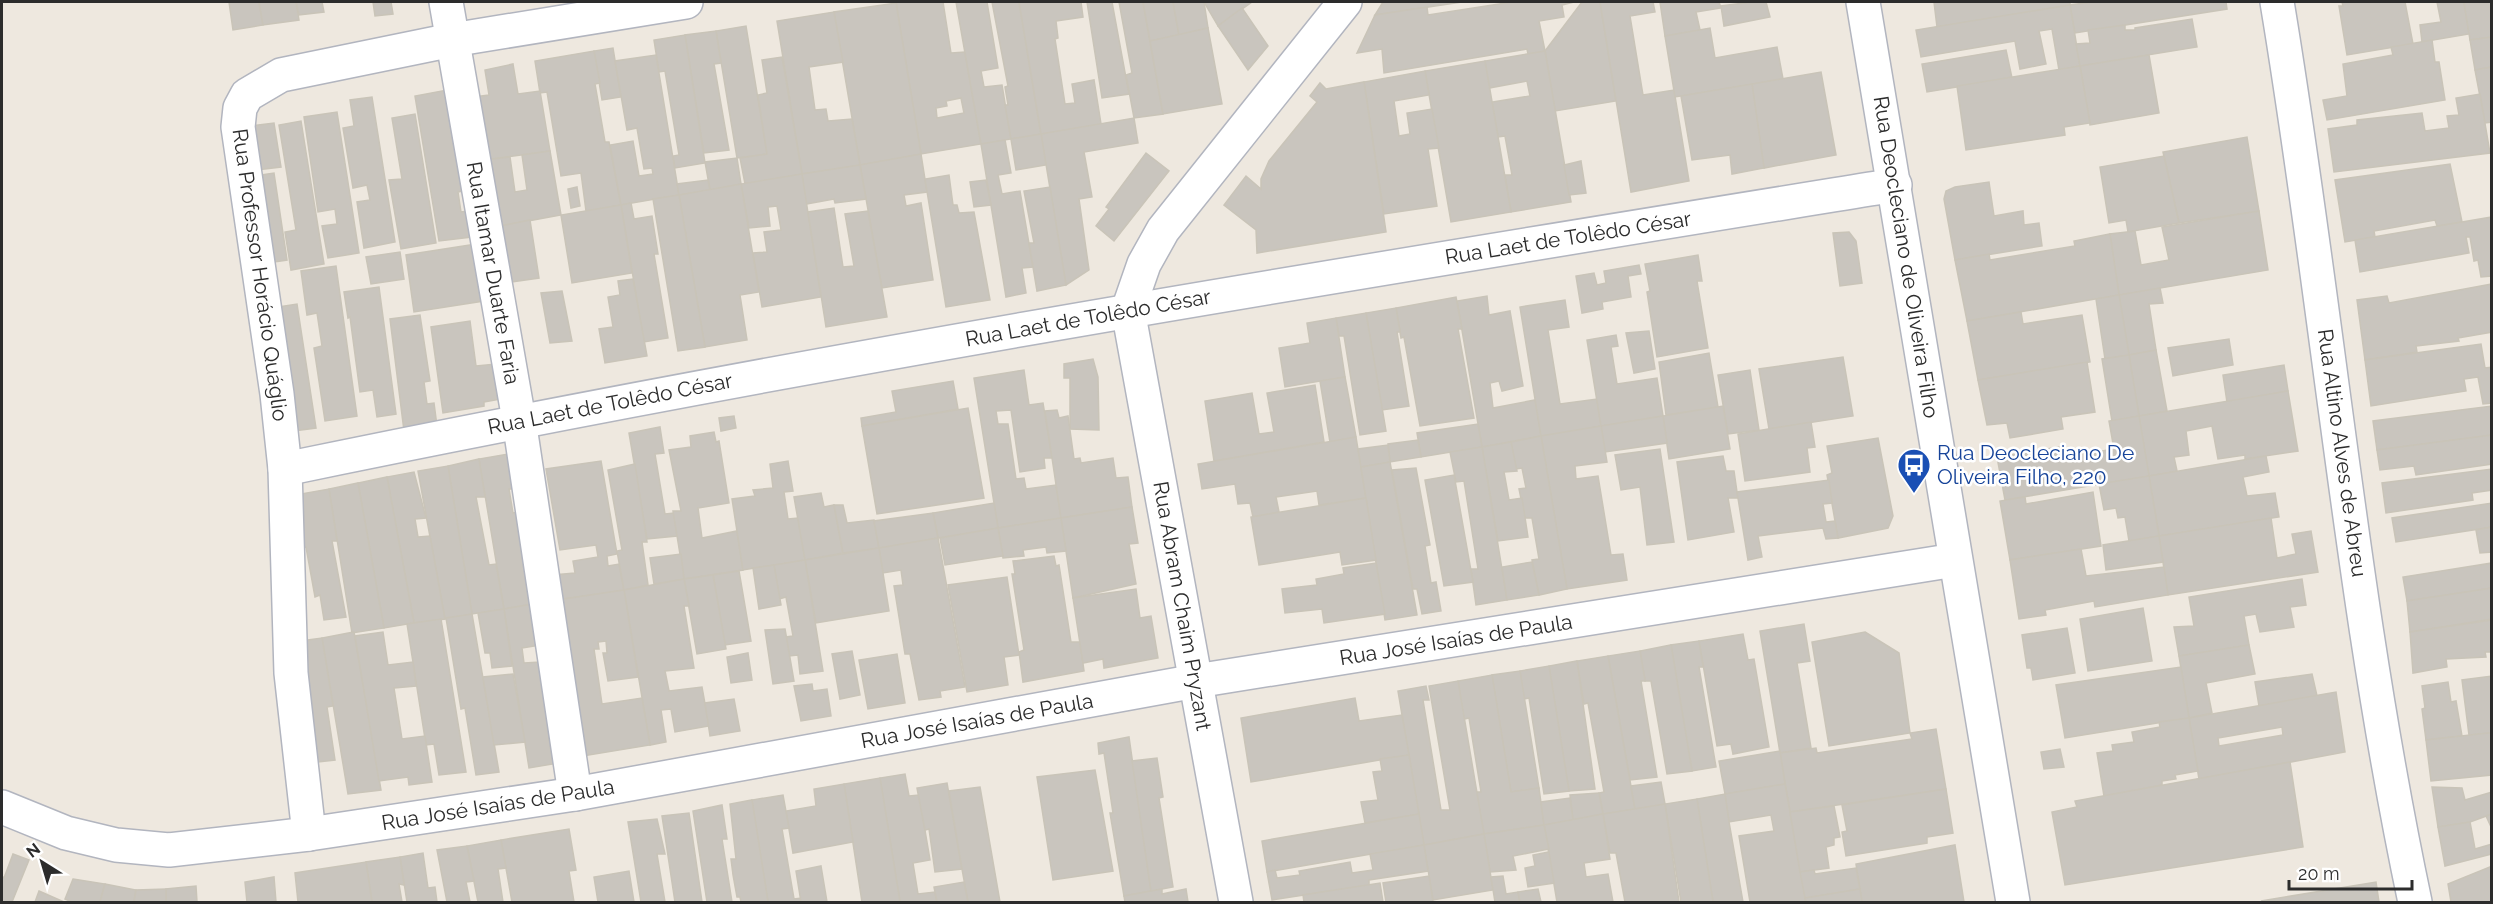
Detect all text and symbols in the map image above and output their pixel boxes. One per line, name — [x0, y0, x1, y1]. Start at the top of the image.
street label: Rua Deocleciano de Oliveira Filho — [1869, 94, 1944, 420]
street label: Rua Professor Horácio Quáglio — [228, 127, 293, 423]
street label: Rua Itamar Duarte Faria — [462, 159, 525, 386]
street label: Rua Laet de Tolêdo César — [1443, 206, 1693, 269]
street label: Rua Laet de Tolêdo César — [963, 283, 1213, 351]
street label: Rua Altino Alves de Abreu — [2313, 327, 2372, 579]
street label: Rua Laet de Tolêdo César — [485, 367, 735, 440]
place label: Rua Deocleciano De Oliveira Filho, 220 — [1937, 440, 2134, 489]
bus stop icon: Rua Deocleciano De Oliveira Filho, 220 — [1896, 447, 1932, 494]
street label: Rua Abram Chaim Pryzant — [1148, 479, 1217, 733]
street label: Rua José Isaías de Paula — [1338, 609, 1574, 670]
street label: Rua José Isaías de Paula — [859, 688, 1095, 753]
street label: Rua José Isaías de Paula — [380, 774, 616, 835]
north arrow — [12, 832, 72, 892]
text: N — [23, 839, 44, 862]
scale bar — [2289, 853, 2412, 891]
text: 20 m — [2298, 863, 2340, 884]

